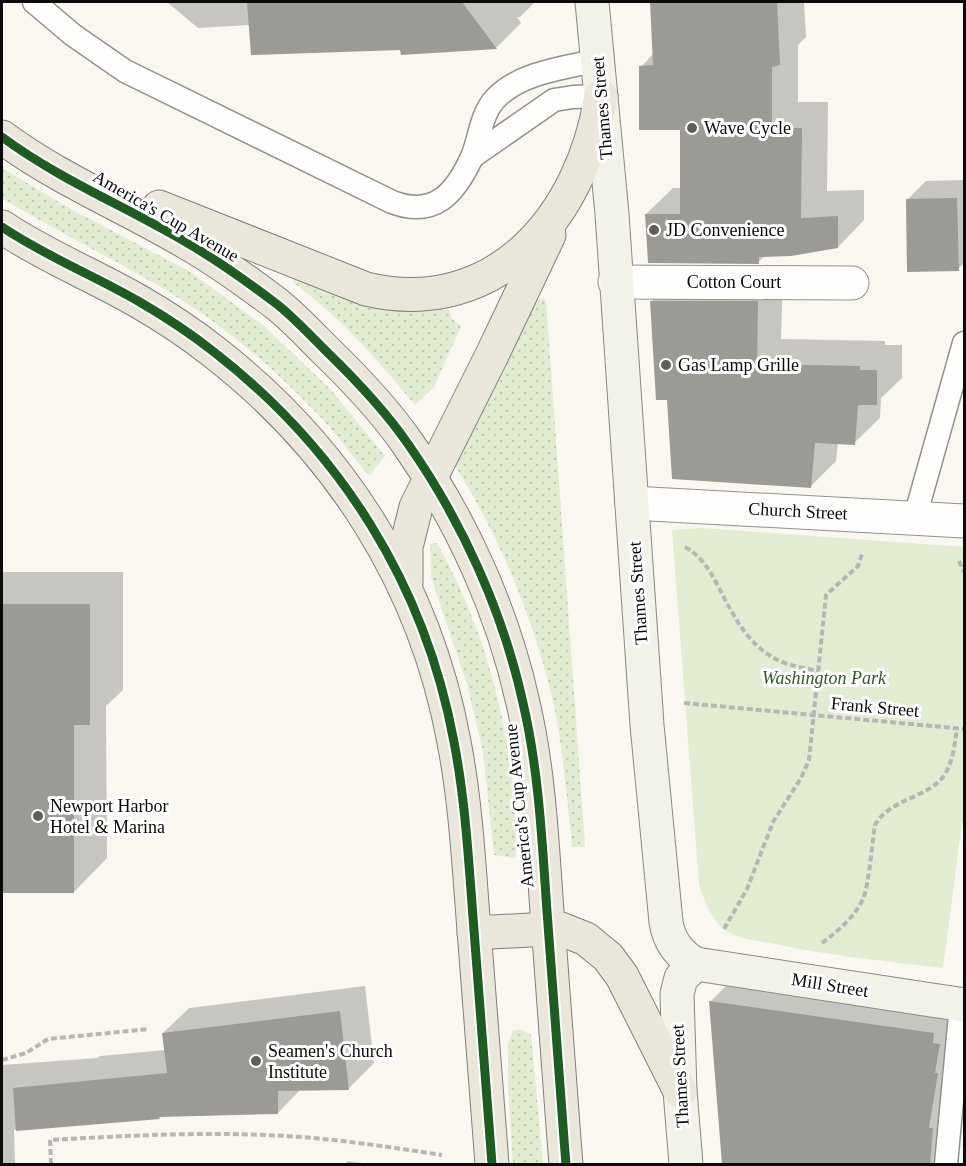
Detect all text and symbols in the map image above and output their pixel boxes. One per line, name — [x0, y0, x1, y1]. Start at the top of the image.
street label: Thames Street — [588, 56, 616, 160]
place label: Wave Cycle — [704, 118, 791, 138]
marker: Wave Cycle — [685, 121, 699, 135]
street label: America's Cup Avenue — [90, 166, 242, 266]
place label: JD Convenience — [666, 220, 784, 240]
marker: JD Convenience — [647, 223, 661, 237]
street label: Cotton Court — [687, 272, 781, 292]
place label: Gas Lamp Grille — [678, 355, 799, 375]
marker: Gas Lamp Grille — [659, 358, 673, 372]
street label: Church Street — [748, 498, 848, 524]
street label: Thames Street — [624, 541, 652, 645]
park label: Washington Park — [762, 668, 887, 688]
street label: Frank Street — [830, 693, 920, 721]
street label: America's Cup Avenue — [500, 723, 538, 889]
place label: Newport Harbor Hotel & Marina — [50, 796, 168, 837]
marker: Newport Harbor Hotel & Marina — [31, 809, 45, 823]
street label: Mill Street — [790, 969, 870, 1001]
street label: Thames Street — [667, 1024, 693, 1128]
place label: Seamen's Church Institute — [268, 1041, 393, 1082]
marker: Seamen's Church Institute — [249, 1054, 263, 1068]

